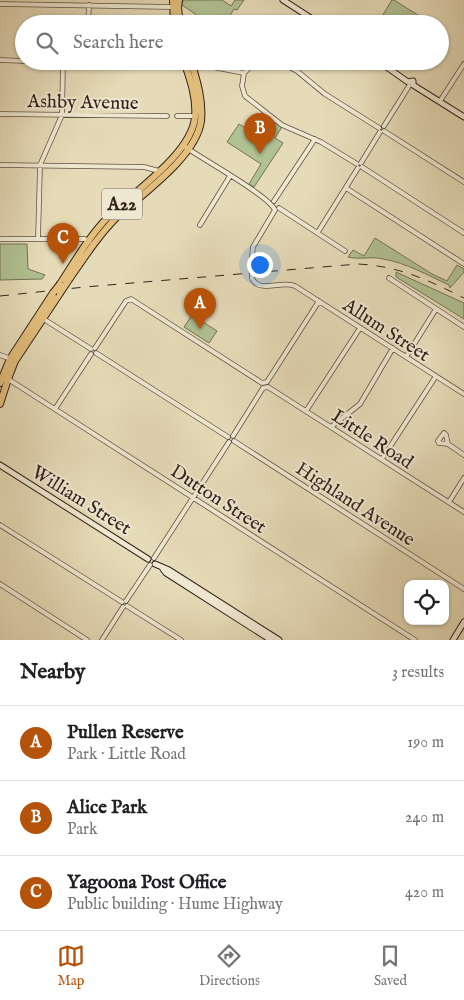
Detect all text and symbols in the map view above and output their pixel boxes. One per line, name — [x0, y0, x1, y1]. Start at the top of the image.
search box — [15, 15, 449, 70]
icon: search — [33, 29, 61, 57]
text: Search here — [73, 31, 164, 55]
street label: Ashby Avenue — [26, 90, 139, 116]
pin: B — [244, 113, 276, 154]
road number: A22 — [102, 188, 142, 220]
pin: C — [47, 223, 79, 264]
your location — [247, 252, 273, 278]
pin: A — [184, 288, 216, 329]
street label: Allum Street — [337, 293, 434, 368]
street label: Little Road — [327, 404, 418, 475]
street label: Highland Avenue — [291, 457, 419, 552]
street label: Dutton Street — [165, 460, 271, 540]
street label: William Street — [27, 461, 136, 541]
map controls — [404, 580, 449, 625]
button: locate — [404, 580, 449, 625]
text: Nearby — [20, 659, 85, 686]
text: 3 results — [392, 663, 444, 683]
text: Pullen Reserve — [67, 721, 184, 745]
text: A — [31, 733, 41, 753]
text: 190 m — [407, 733, 444, 753]
text: Park · Little Road — [67, 745, 186, 765]
text: Alice Park — [67, 796, 147, 820]
text: B — [31, 808, 41, 828]
text: 240 m — [405, 808, 444, 828]
text: Park — [67, 820, 97, 840]
text: Yagoona Post Office — [67, 871, 226, 895]
text: C — [30, 883, 42, 903]
text: 420 m — [405, 883, 444, 903]
text: Public building · Hume Highway — [67, 895, 283, 915]
tab: Map — [57, 942, 85, 990]
tab: Directions — [199, 942, 260, 990]
tab: Saved — [374, 942, 407, 990]

